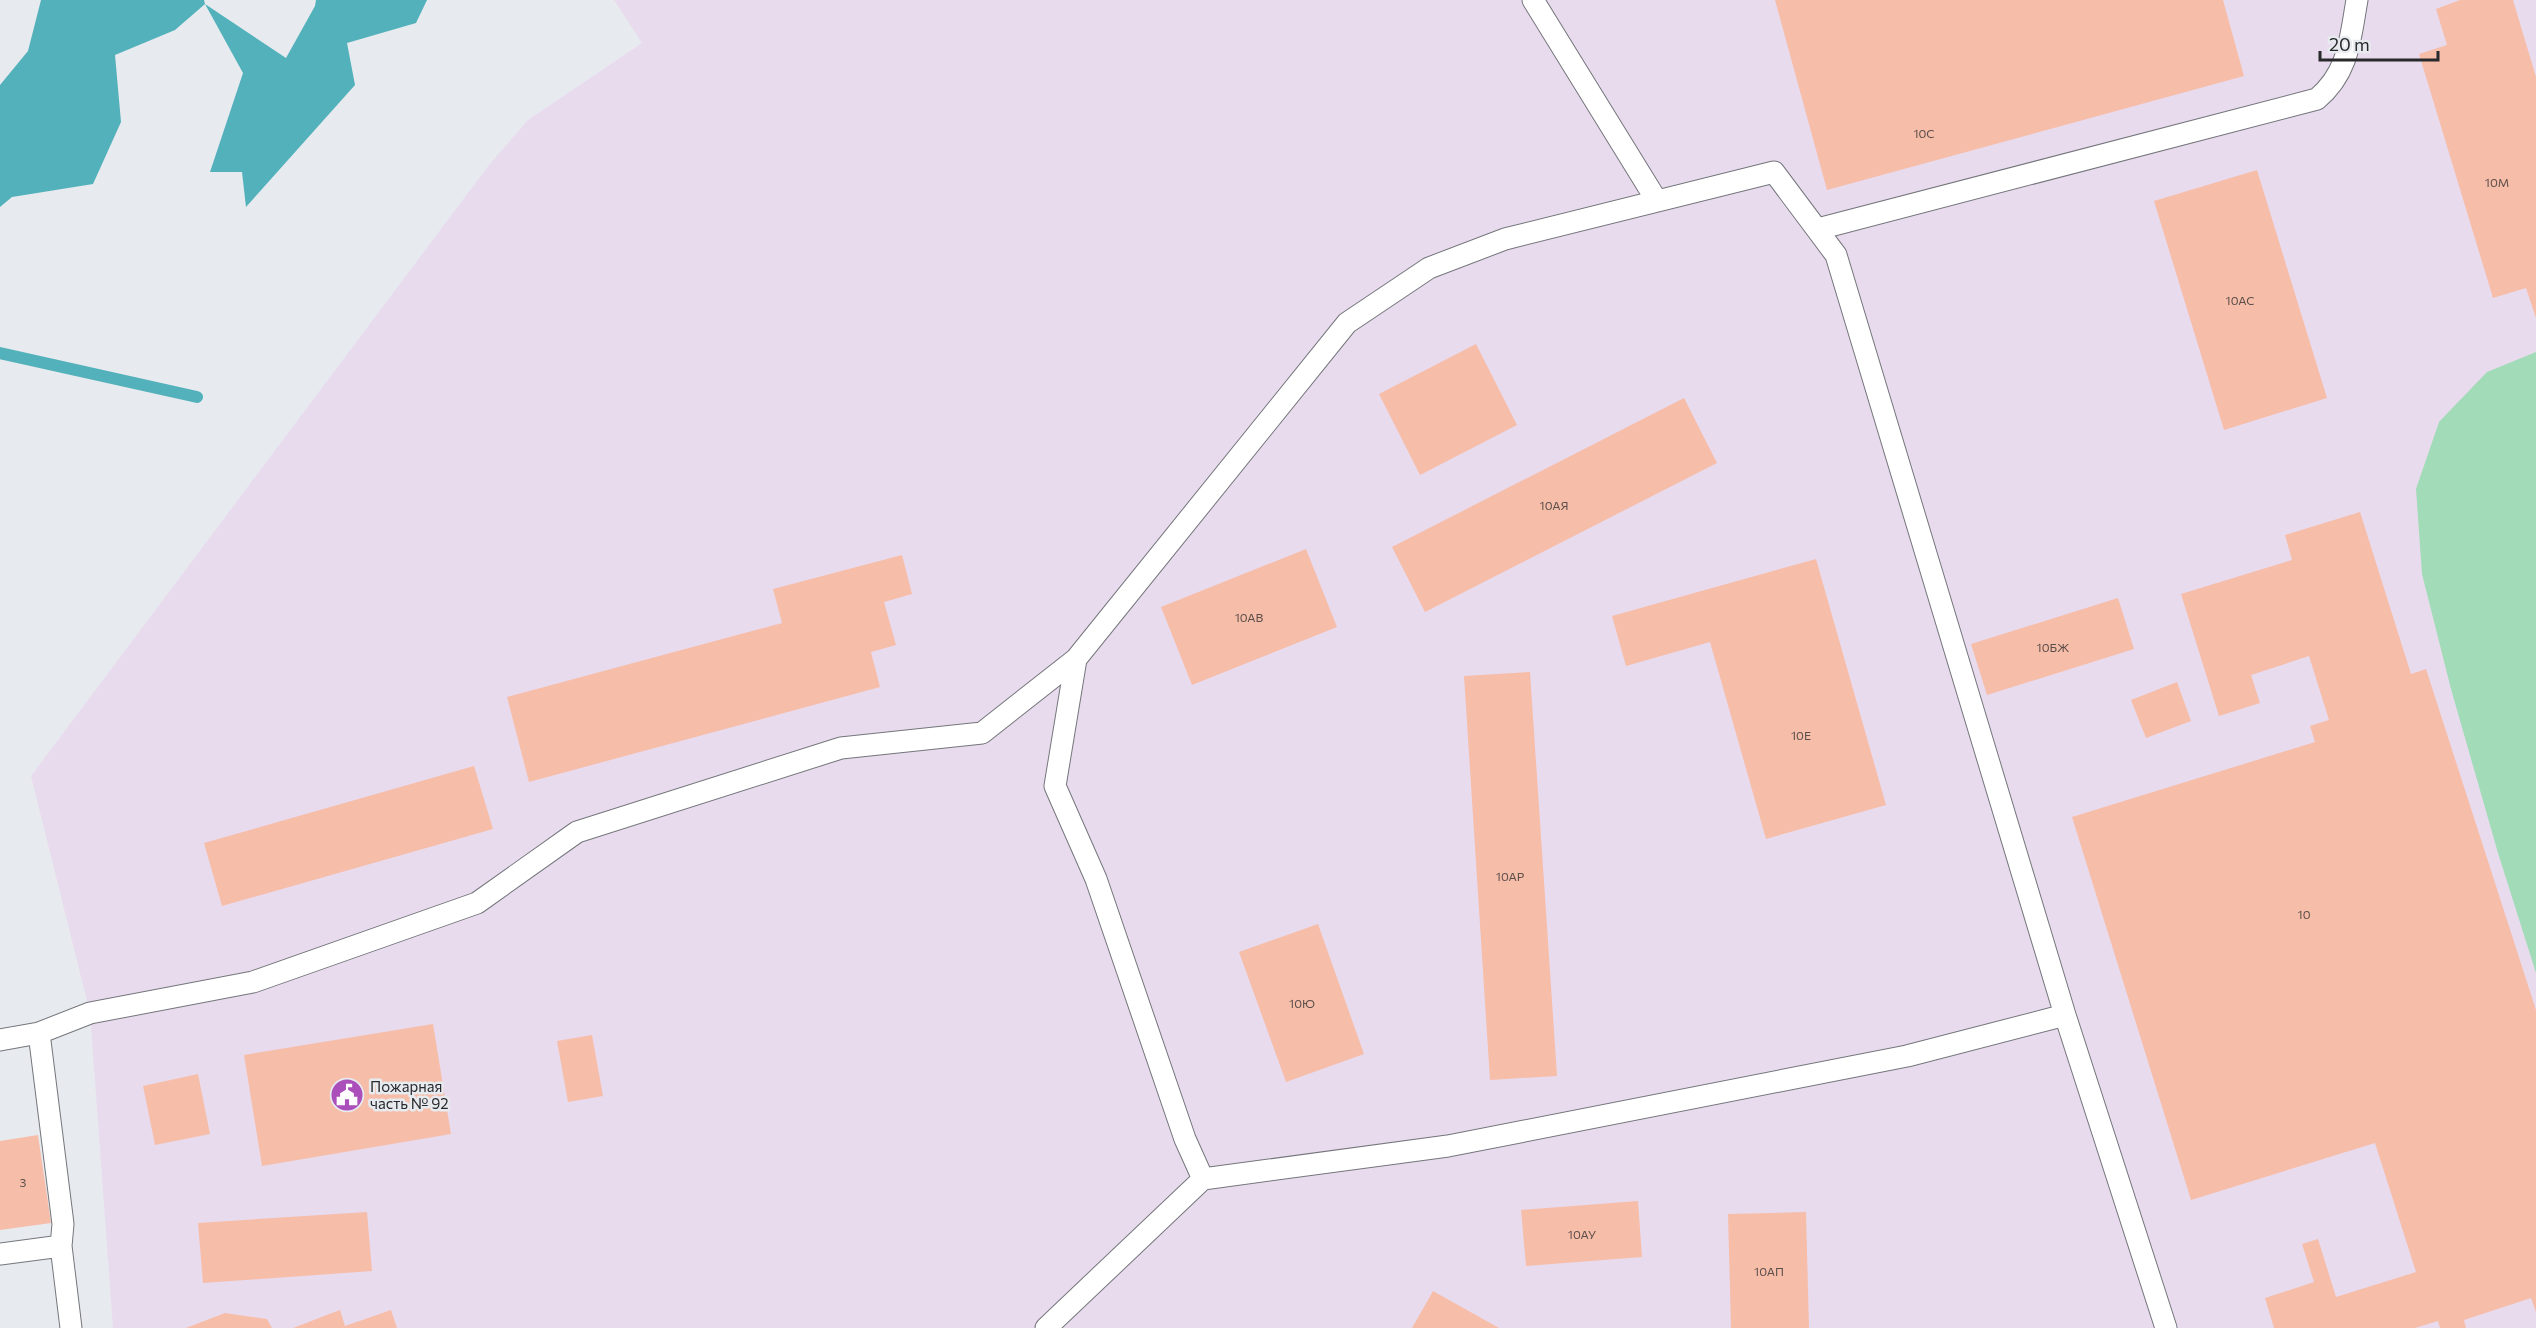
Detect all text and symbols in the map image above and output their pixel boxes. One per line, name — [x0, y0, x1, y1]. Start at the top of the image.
scale bar — [2320, 24, 2438, 62]
text: 20 m — [2329, 33, 2370, 55]
house number: 10С — [1913, 126, 1935, 140]
house number: 10М — [2485, 175, 2509, 189]
house number: 10АС — [2226, 293, 2254, 307]
house number: 10АЯ — [1540, 498, 1569, 512]
house number: 10АВ — [1235, 610, 1264, 624]
house number: 10БЖ — [2037, 640, 2070, 654]
house number: 10Е — [1791, 728, 1811, 742]
house number: 10АР — [1496, 869, 1525, 883]
house number: 10 — [2298, 907, 2311, 921]
house number: 10Ю — [1289, 996, 1315, 1010]
public building icon: Пожарная часть № 92 — [329, 1077, 365, 1113]
place label: Пожарная часть № 92 — [370, 1077, 449, 1112]
house number: 3 — [20, 1175, 27, 1189]
house number: 10АУ — [1568, 1227, 1596, 1241]
house number: 10АП — [1754, 1264, 1784, 1278]

